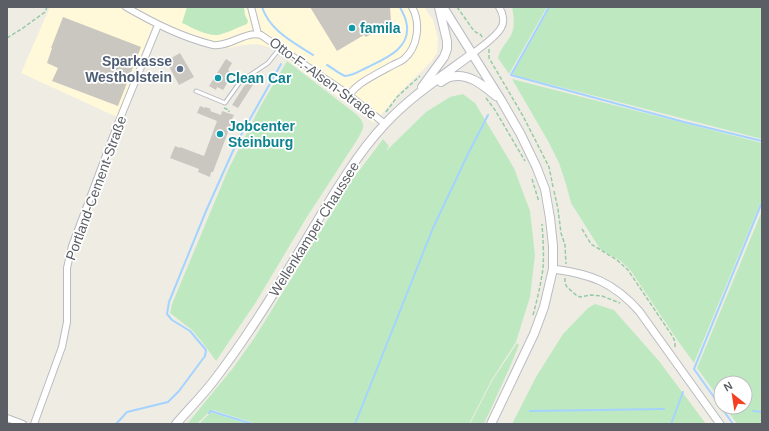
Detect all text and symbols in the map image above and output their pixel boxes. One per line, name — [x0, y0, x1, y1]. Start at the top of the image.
place label: famila — [360, 20, 401, 36]
marker: famila — [347, 23, 357, 33]
street label: Otto-F.-Alsen-Straße — [266, 34, 380, 122]
place label: Sparkasse Westholstein — [85, 53, 172, 85]
marker: Sparkasse Westholstein — [175, 64, 185, 74]
place label: Clean Car — [226, 70, 292, 86]
marker: Clean Car — [213, 73, 223, 83]
street label: Portland-Cement-Straße — [62, 113, 130, 262]
place label: Jobcenter Steinburg — [228, 118, 295, 150]
marker: Jobcenter Steinburg — [215, 129, 225, 139]
street label: Wellenkamper Chaussee — [266, 158, 362, 299]
north arrow — [713, 375, 753, 415]
text: N — [722, 379, 734, 394]

